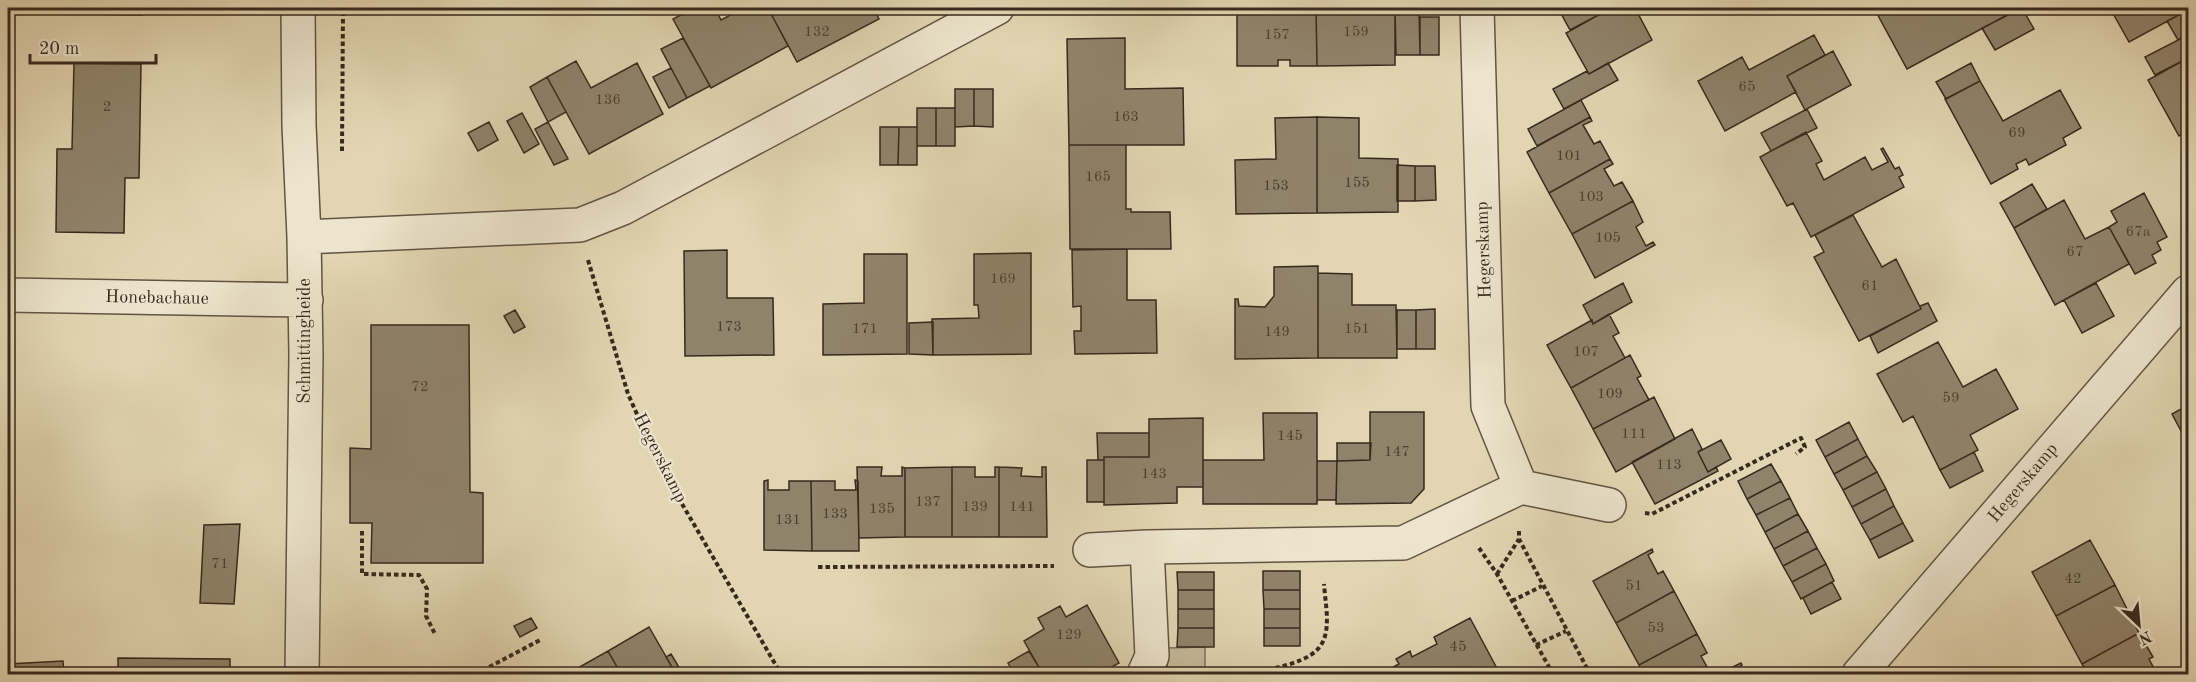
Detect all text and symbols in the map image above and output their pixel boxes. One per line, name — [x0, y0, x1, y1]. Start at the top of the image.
house number: 132 — [804, 25, 830, 40]
house number: 159 — [1343, 25, 1369, 40]
scale bar — [30, 27, 156, 65]
house number: 157 — [1264, 28, 1290, 43]
text: 20 m — [39, 40, 79, 58]
house number: 65 — [1738, 80, 1756, 95]
house number: 136 — [595, 93, 621, 108]
house number: 2 — [103, 100, 111, 115]
house number: 163 — [1113, 110, 1139, 125]
house number: 69 — [2008, 126, 2026, 141]
house number: 101 — [1556, 149, 1582, 164]
house number: 165 — [1085, 170, 1111, 185]
house number: 155 — [1344, 176, 1370, 191]
house number: 153 — [1263, 179, 1289, 194]
house number: 103 — [1578, 190, 1604, 205]
street label: Hegerskamp — [1473, 201, 1495, 299]
house number: 67a — [2126, 225, 2151, 240]
house number: 105 — [1595, 231, 1621, 246]
house number: 67 — [2066, 245, 2084, 260]
house number: 169 — [990, 272, 1016, 287]
street label: Schmittingheide — [296, 278, 314, 404]
house number: 61 — [1861, 279, 1879, 294]
street label: Honebachaue — [105, 288, 209, 308]
house number: 173 — [716, 320, 742, 335]
house number: 171 — [852, 322, 878, 337]
house number: 151 — [1344, 322, 1370, 337]
house number: 149 — [1264, 325, 1290, 340]
house number: 107 — [1573, 345, 1599, 360]
house number: 72 — [411, 380, 429, 395]
house number: 109 — [1597, 387, 1623, 402]
house number: 59 — [1942, 391, 1960, 406]
street label: Hegerskamp — [630, 410, 690, 506]
house number: 111 — [1621, 427, 1647, 442]
house number: 145 — [1277, 429, 1303, 444]
street label: Hegerskamp — [1985, 440, 2061, 526]
house number: 147 — [1384, 445, 1410, 460]
house number: 113 — [1656, 458, 1682, 473]
house number: 143 — [1141, 467, 1167, 482]
house number: 137 — [915, 495, 941, 510]
house number: 139 — [962, 500, 988, 515]
house number: 141 — [1009, 500, 1035, 515]
house number: 135 — [869, 502, 895, 517]
house number: 133 — [822, 507, 848, 522]
house number: 131 — [775, 513, 801, 528]
house number: 71 — [211, 557, 229, 572]
house number: 42 — [2064, 572, 2082, 587]
house number: 51 — [1625, 579, 1643, 594]
north arrow — [2109, 595, 2169, 655]
house number: 53 — [1647, 621, 1665, 636]
text: N — [2135, 627, 2154, 647]
house number: 129 — [1056, 628, 1082, 643]
house number: 45 — [1449, 640, 1467, 655]

